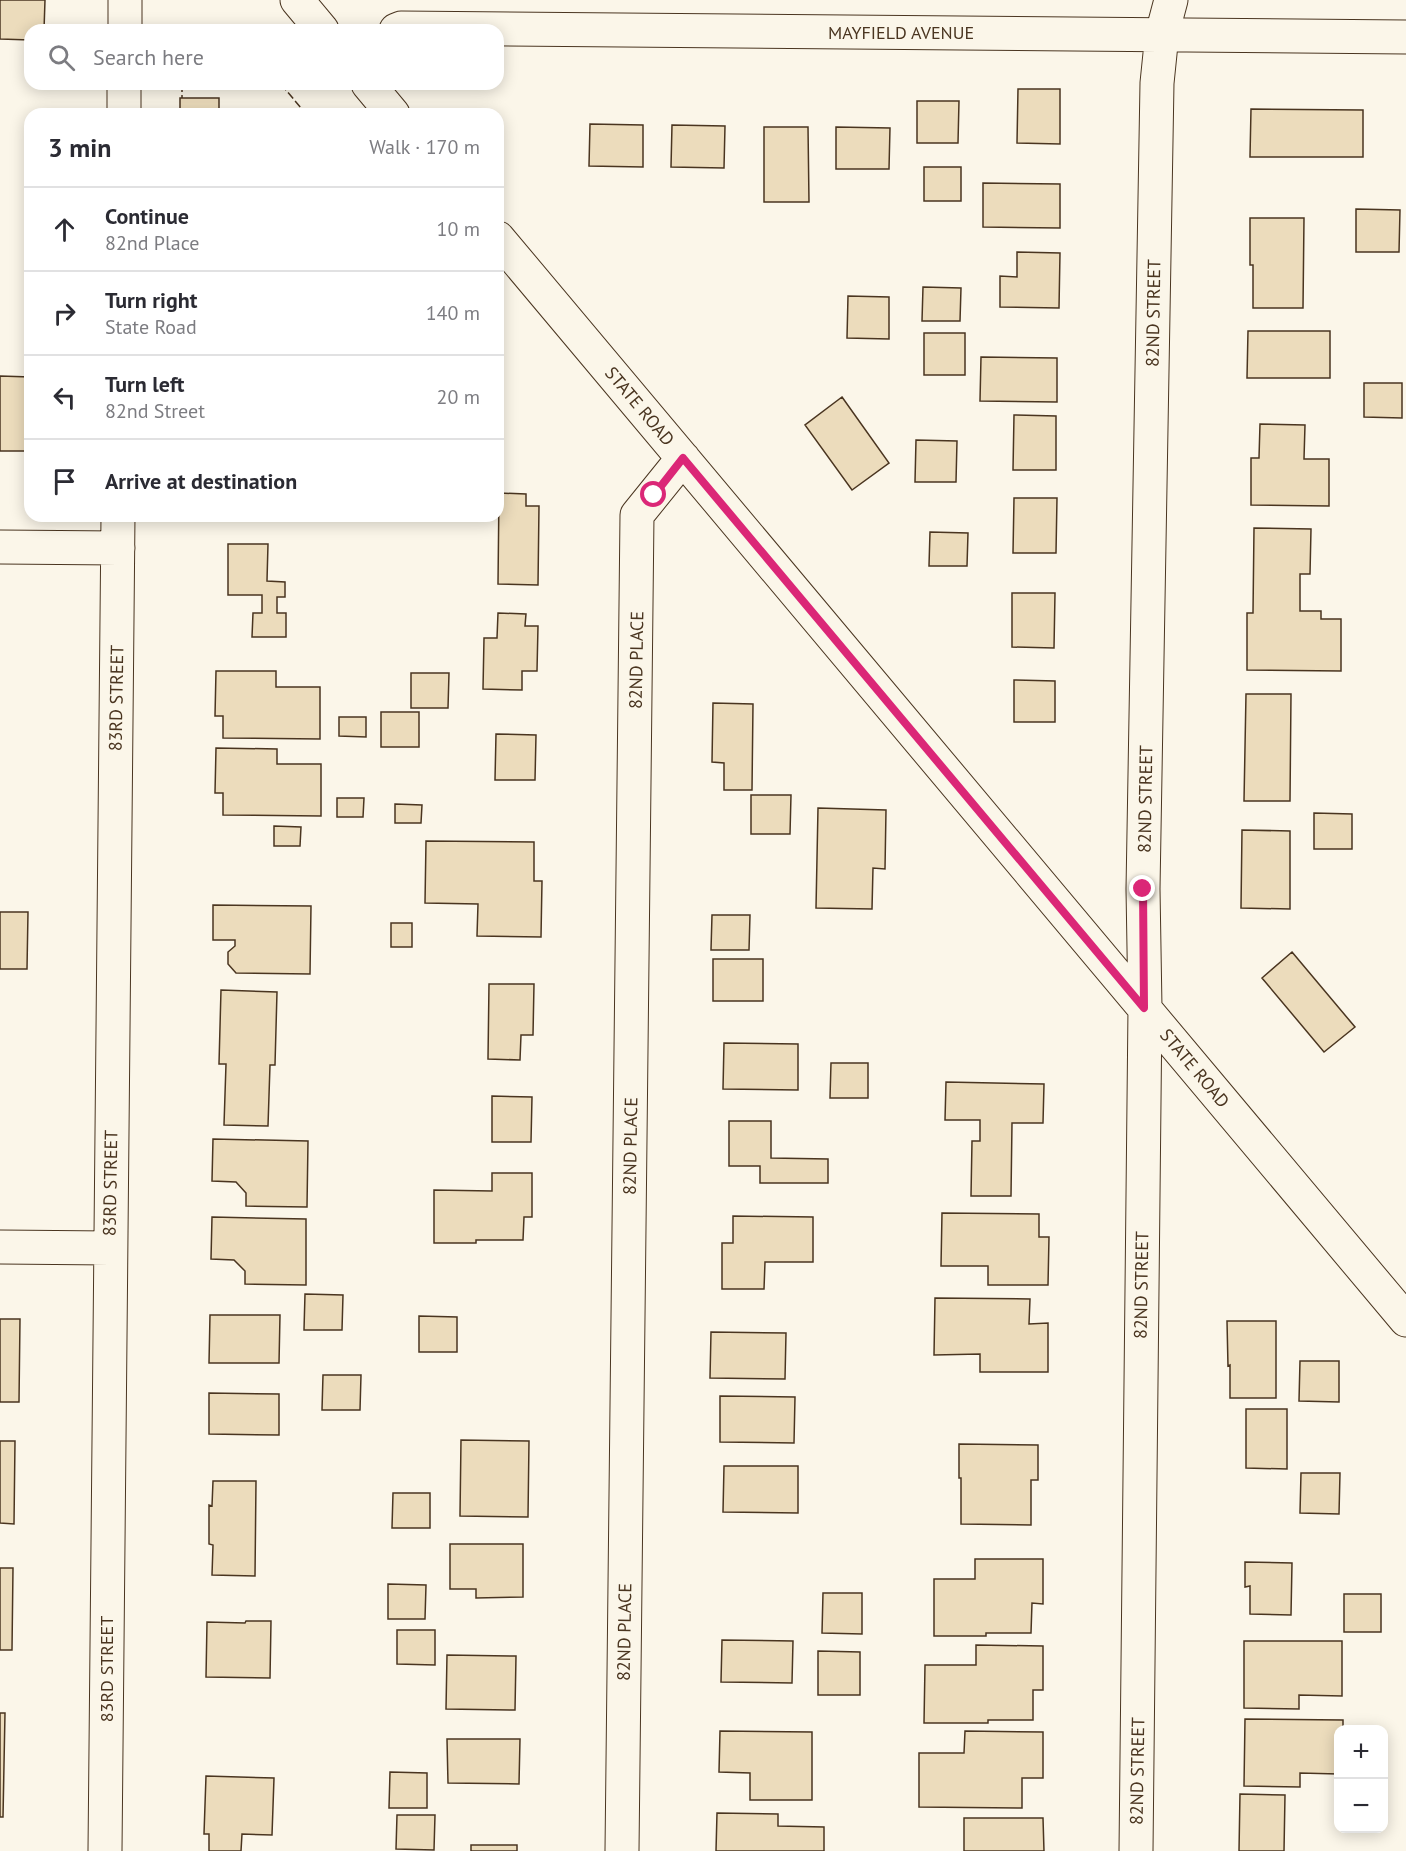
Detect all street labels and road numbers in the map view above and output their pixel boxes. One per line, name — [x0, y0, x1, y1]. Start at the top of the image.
street label: MAYFIELD AVENUE — [828, 21, 974, 44]
street label: 82ND STREET — [1141, 259, 1165, 367]
street label: STATE ROAD — [600, 362, 680, 450]
street label: 82ND PLACE — [624, 611, 648, 709]
street label: 83RD STREET — [104, 645, 128, 751]
street label: 82ND STREET — [1133, 745, 1157, 853]
street label: STATE ROAD — [1155, 1024, 1235, 1112]
street label: 82ND PLACE — [618, 1097, 642, 1195]
street label: 83RD STREET — [98, 1130, 122, 1236]
street label: 82ND STREET — [1129, 1231, 1153, 1339]
street label: 82ND PLACE — [612, 1583, 636, 1681]
street label: 83RD STREET — [95, 1616, 118, 1722]
street label: 82ND STREET — [1125, 1717, 1149, 1825]

